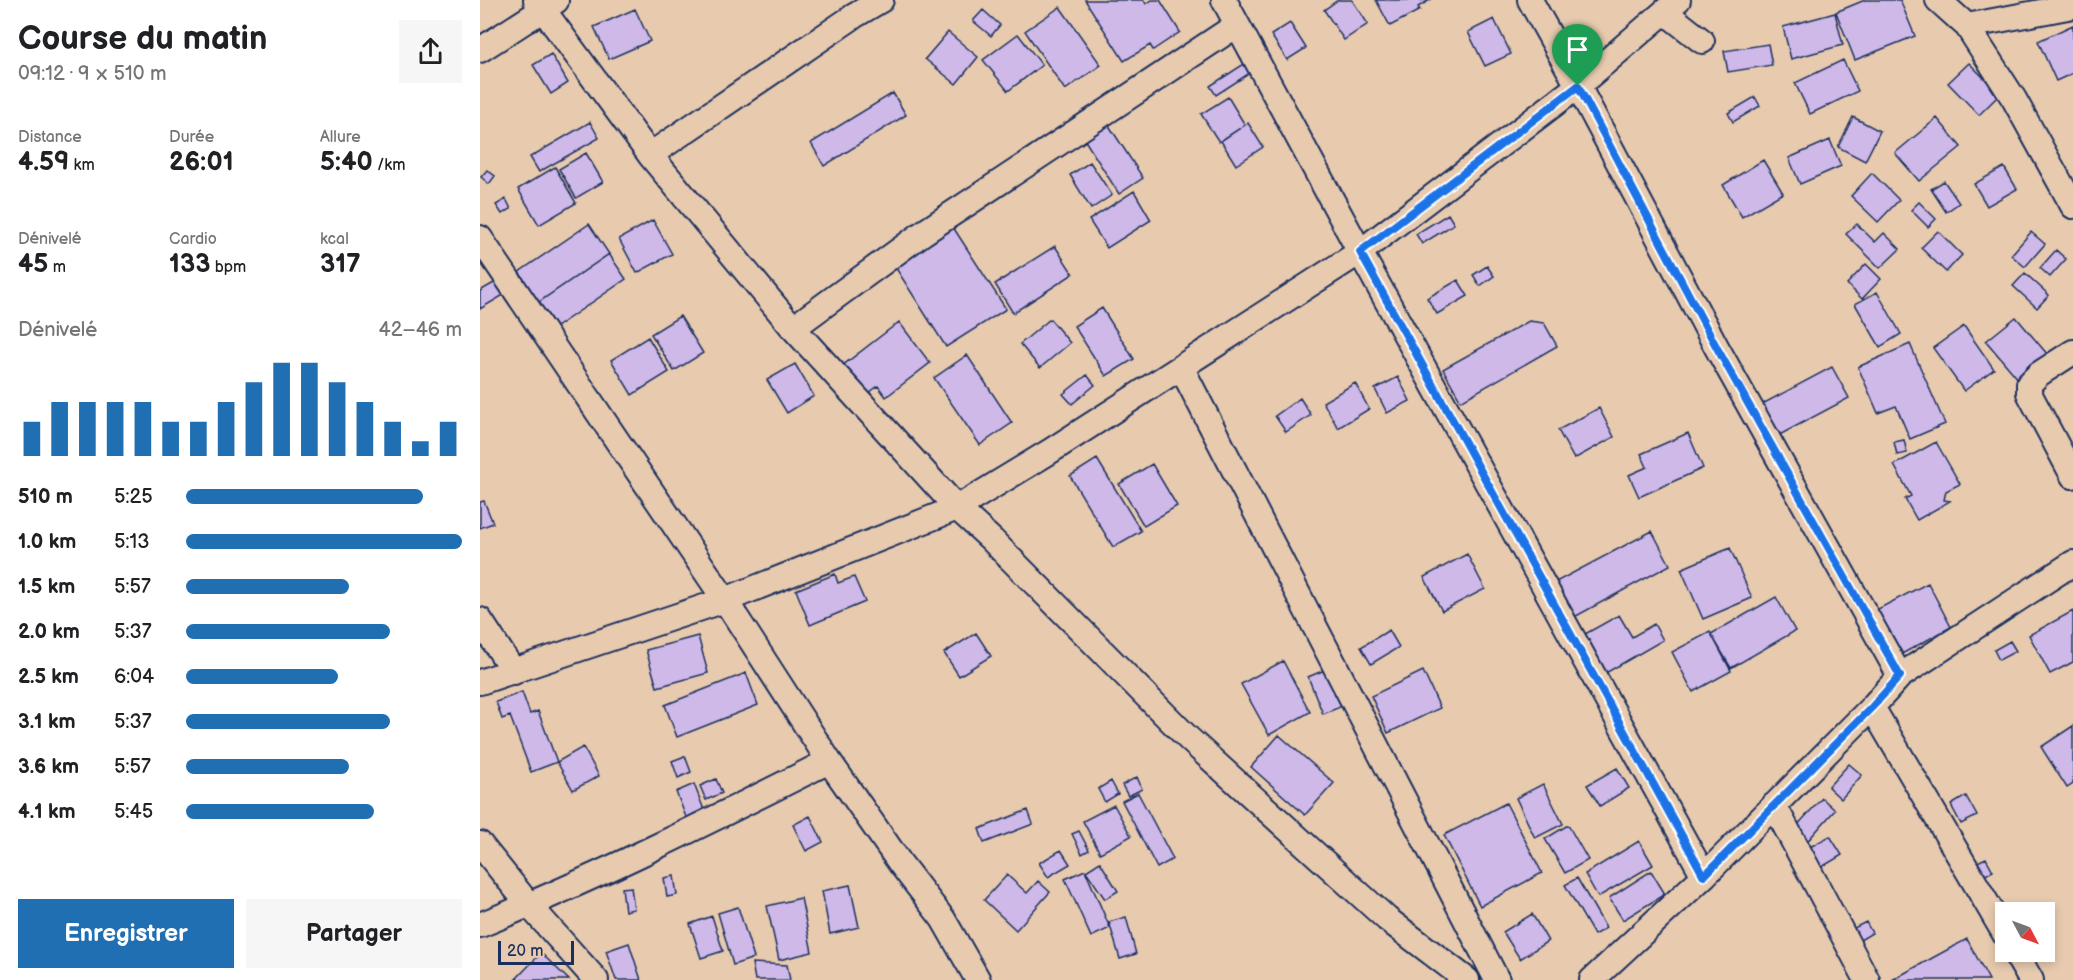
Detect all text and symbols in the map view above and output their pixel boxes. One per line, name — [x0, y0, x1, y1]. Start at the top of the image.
text: Course du matin — [18, 19, 267, 59]
button: share — [399, 20, 462, 83]
pin — [1552, 24, 1603, 86]
icon: arrive — [1561, 33, 1594, 66]
text: 09:12 · 9 × 510 m — [18, 62, 166, 86]
text: Distance — [18, 128, 82, 147]
text: Durée — [169, 128, 214, 147]
text: Allure — [320, 128, 361, 147]
text: 4.59 — [18, 147, 69, 178]
text: 26:01 — [169, 147, 234, 178]
text: 5:40 — [320, 147, 373, 178]
text: km — [69, 156, 95, 175]
text: /km — [373, 156, 405, 175]
text: Dénivelé — [18, 230, 81, 249]
text: Cardio — [169, 230, 217, 249]
text: kcal — [320, 230, 349, 249]
text: 45 — [18, 249, 48, 280]
text: 133 — [169, 249, 210, 280]
text: 317 — [320, 249, 360, 280]
text: m — [48, 258, 66, 277]
text: bpm — [210, 258, 246, 277]
text: Dénivelé — [18, 318, 97, 342]
text: 42–46 m — [378, 318, 462, 342]
text: 510 m — [18, 485, 73, 509]
text: 5:25 — [114, 485, 153, 509]
text: 1.0 km — [18, 530, 76, 554]
text: 5:13 — [114, 530, 150, 554]
text: 1.5 km — [18, 575, 75, 599]
text: 5:57 — [114, 575, 151, 599]
text: 2.0 km — [18, 620, 80, 644]
text: 5:37 — [114, 620, 152, 644]
text: 2.5 km — [18, 665, 79, 689]
text: 6:04 — [114, 665, 154, 689]
text: 3.1 km — [18, 710, 75, 734]
text: 5:37 — [114, 710, 152, 734]
text: 3.6 km — [18, 755, 79, 779]
text: 5:57 — [114, 755, 151, 779]
text: 4.1 km — [18, 800, 76, 824]
text: 5:45 — [114, 800, 153, 824]
button: Enregistrer — [18, 899, 234, 968]
button: Partager — [246, 899, 462, 968]
north arrow — [1995, 902, 2055, 962]
map controls — [1995, 902, 2055, 962]
scale bar — [498, 938, 574, 966]
text: 20 m — [507, 942, 543, 961]

